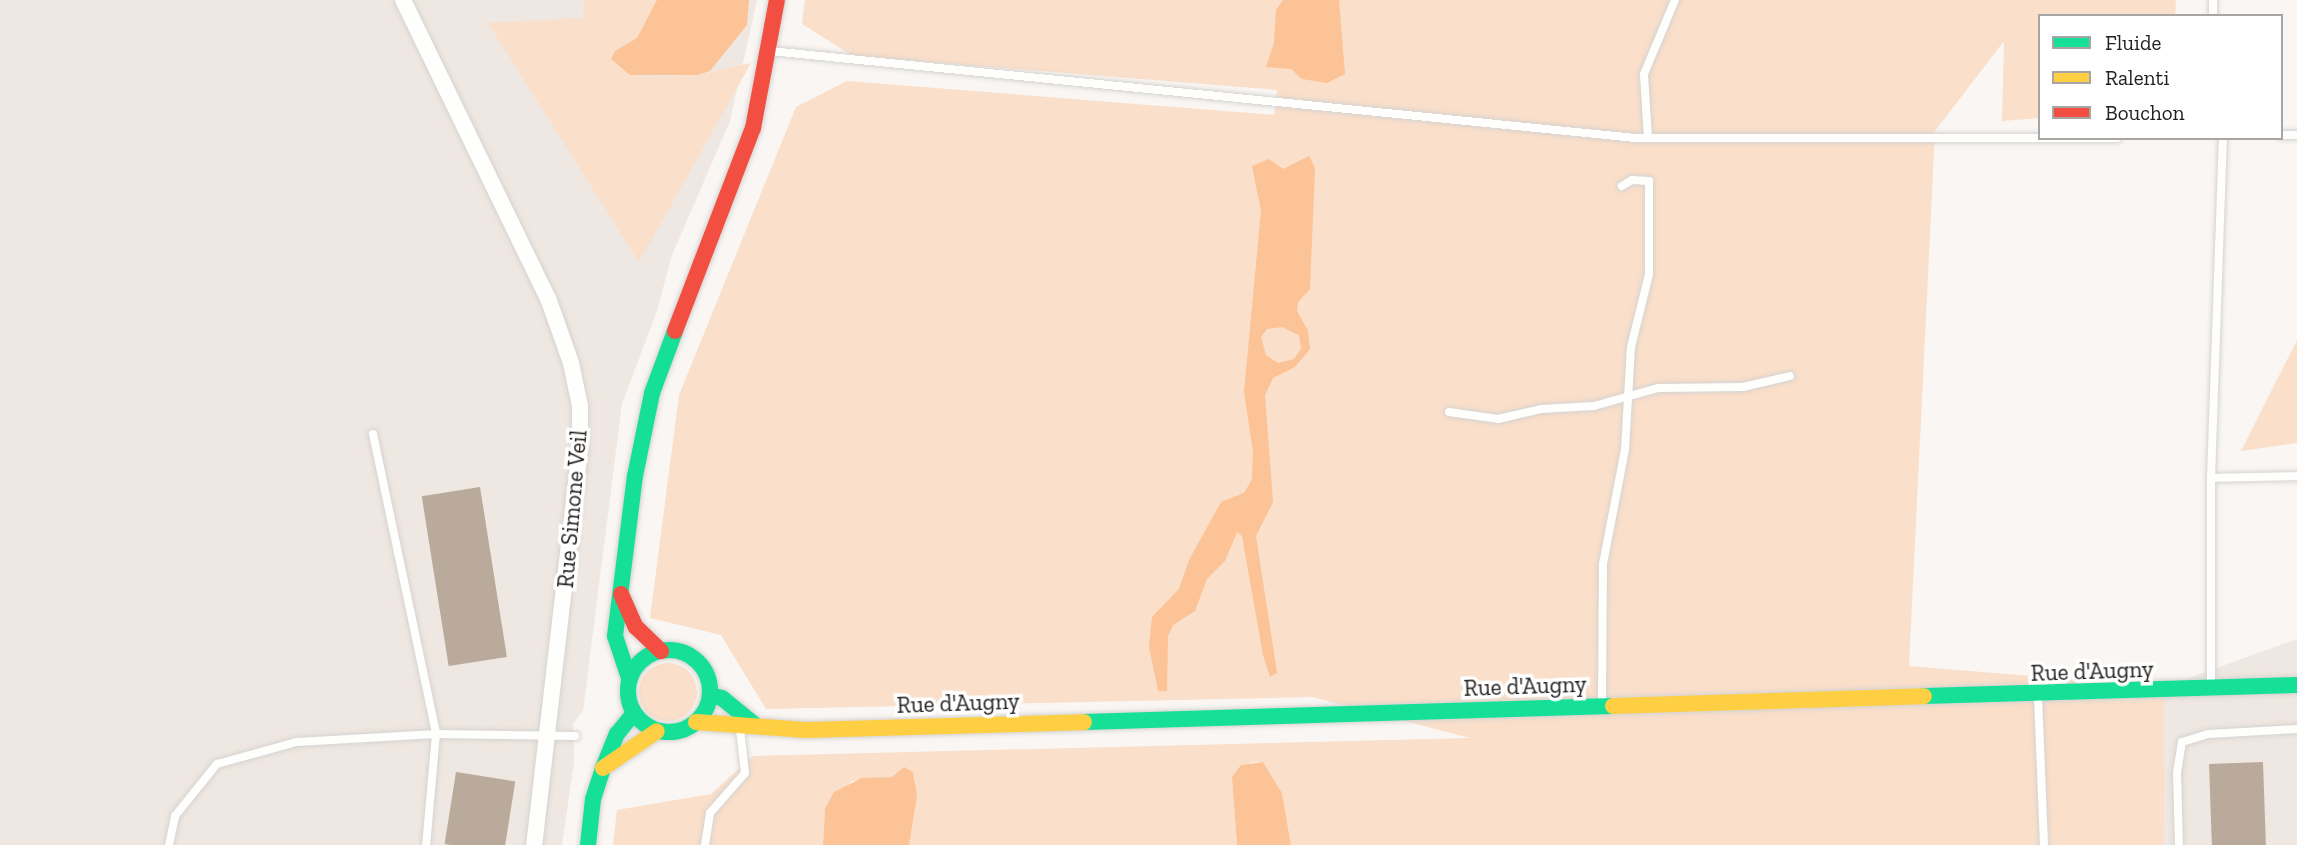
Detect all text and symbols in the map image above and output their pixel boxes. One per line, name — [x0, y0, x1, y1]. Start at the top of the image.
legend — [2038, 14, 2283, 140]
text: Fluide — [2105, 30, 2161, 55]
text: Ralenti — [2105, 65, 2169, 90]
text: Bouchon — [2105, 100, 2185, 125]
street label: Rue Simone Veil — [551, 428, 593, 590]
street label: Rue d'Augny — [2030, 655, 2154, 687]
street label: Rue d'Augny — [1463, 670, 1587, 702]
street label: Rue d'Augny — [896, 687, 1020, 719]

